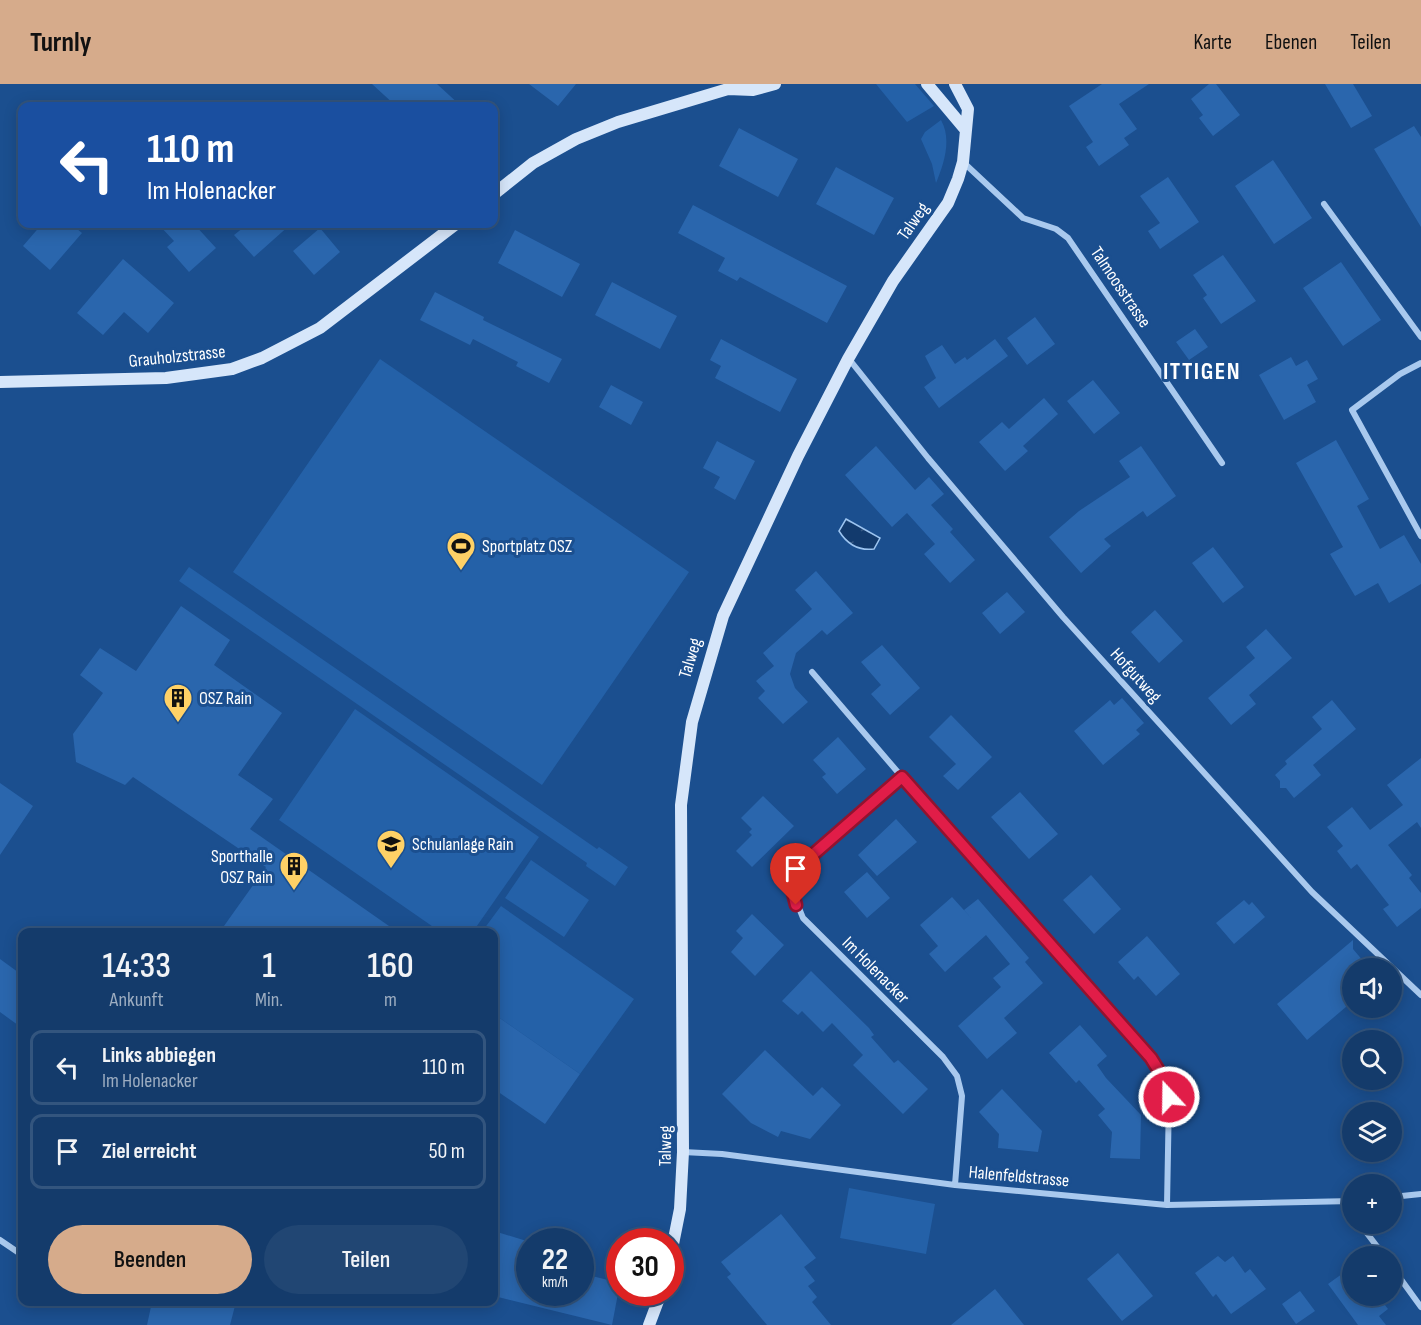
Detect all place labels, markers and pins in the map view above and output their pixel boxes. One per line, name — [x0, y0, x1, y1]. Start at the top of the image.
sports icon: Sportplatz OSZ — [445, 530, 477, 572]
place label: Sportplatz OSZ — [482, 536, 573, 557]
building icon: OSZ Rain — [162, 682, 194, 724]
place label: OSZ Rain — [199, 688, 252, 709]
school or university icon: Schulanlage Rain — [375, 828, 407, 870]
place label: Schulanlage Rain — [412, 834, 514, 855]
pin — [770, 843, 821, 905]
place label: Sporthalle OSZ Rain — [211, 846, 273, 888]
building icon: Sporthalle OSZ Rain — [278, 850, 310, 892]

